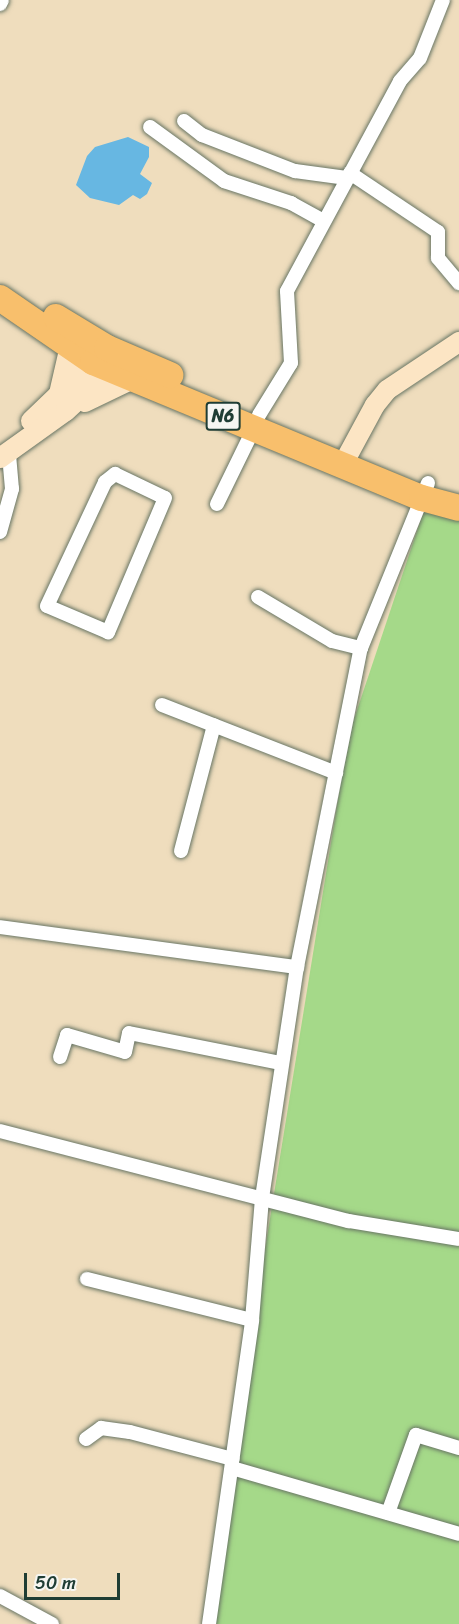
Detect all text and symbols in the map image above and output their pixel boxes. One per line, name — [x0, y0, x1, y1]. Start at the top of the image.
road number: N6 — [205, 401, 241, 431]
scale bar — [27, 1561, 123, 1599]
text: 50 m — [35, 1567, 76, 1599]

